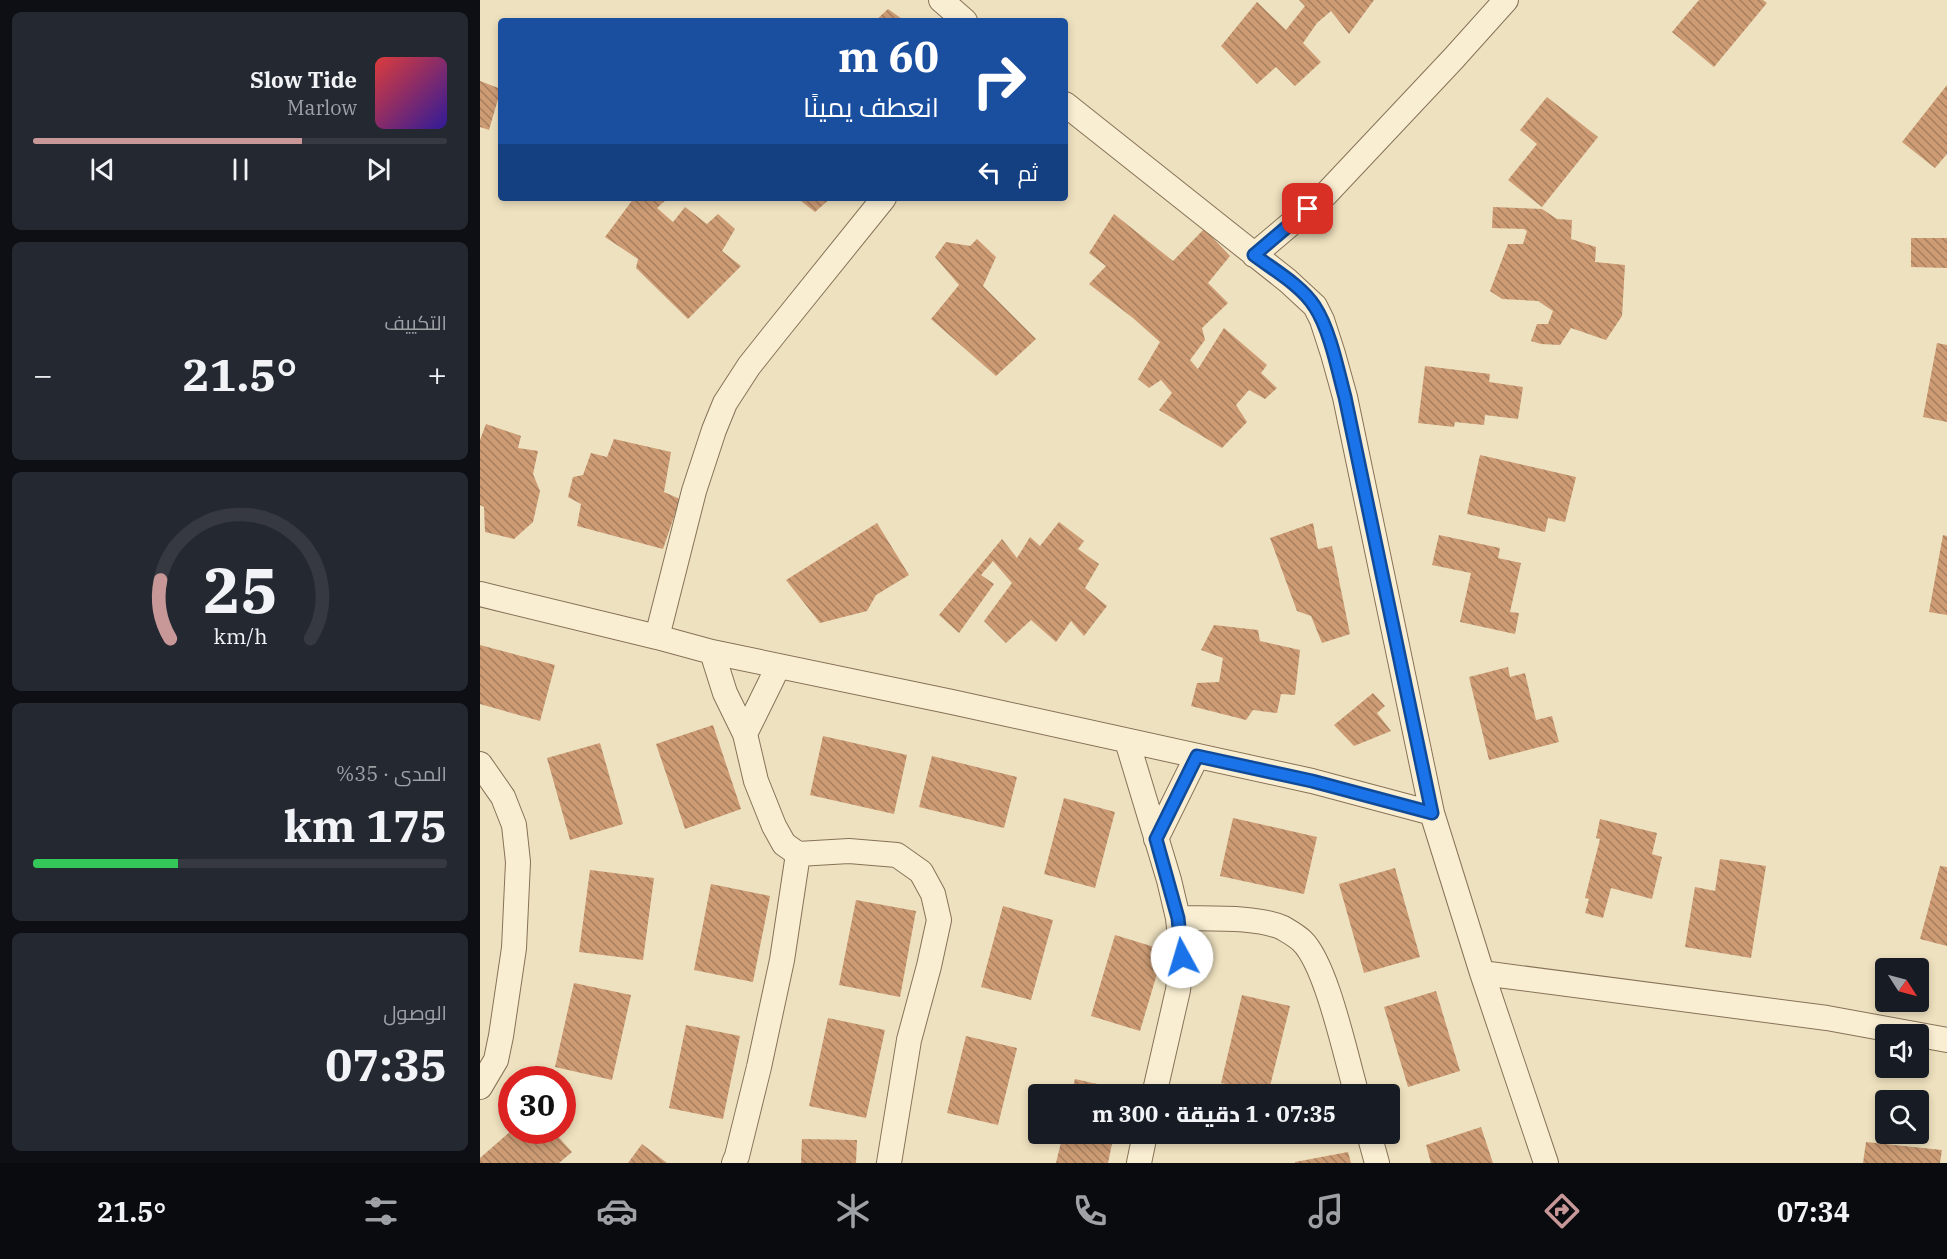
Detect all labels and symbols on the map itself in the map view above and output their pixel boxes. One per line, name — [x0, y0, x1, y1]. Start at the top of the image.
pin — [1282, 183, 1333, 234]
position arrow — [1150, 925, 1214, 989]
north arrow — [1875, 958, 1929, 1012]
speed limit sign: 30 — [498, 1066, 576, 1144]

